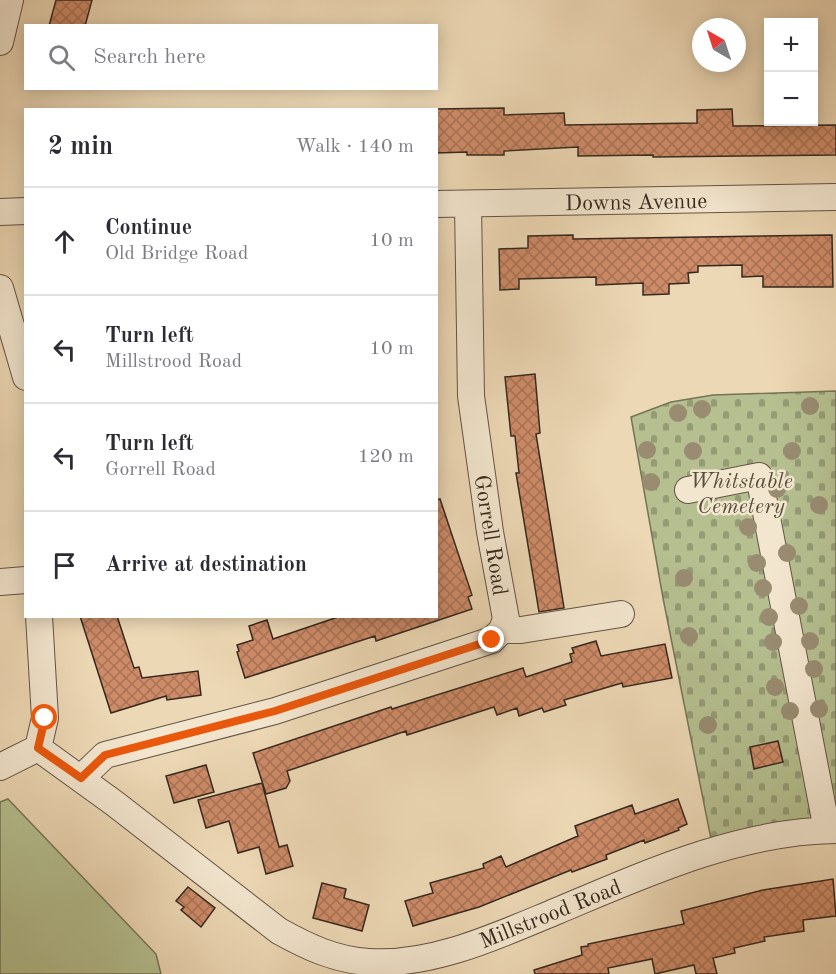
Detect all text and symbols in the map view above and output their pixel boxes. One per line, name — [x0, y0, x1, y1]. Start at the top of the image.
north arrow — [692, 18, 746, 72]
map controls — [764, 18, 818, 126]
button: + — [764, 18, 818, 72]
search box — [24, 24, 438, 90]
icon: search — [45, 41, 78, 74]
text: Search here — [93, 46, 206, 68]
button: − — [764, 72, 818, 126]
text: 2 min — [48, 134, 113, 160]
text: Walk · 140 m — [295, 137, 414, 157]
street label: Downs Avenue — [565, 191, 707, 215]
text: Continue — [105, 217, 192, 239]
icon: ahead — [48, 225, 81, 258]
text: 10 m — [369, 231, 414, 251]
text: Old Bridge Road — [105, 244, 248, 264]
text: Turn left — [105, 325, 194, 347]
icon: left — [48, 333, 81, 366]
text: 10 m — [369, 339, 414, 359]
text: Millstrood Road — [105, 352, 242, 372]
text: Turn left — [105, 433, 194, 455]
icon: left — [48, 441, 81, 474]
text: 120 m — [358, 447, 414, 467]
text: Gorrell Road — [105, 460, 216, 480]
park label: Whitstable Cemetery — [689, 471, 793, 518]
street label: Gorrell Road — [470, 473, 510, 597]
icon: arrive — [48, 549, 81, 582]
text: Arrive at destination — [105, 554, 307, 576]
route end — [478, 626, 504, 652]
route start — [31, 704, 57, 730]
street label: Millstrood Road — [477, 876, 625, 953]

